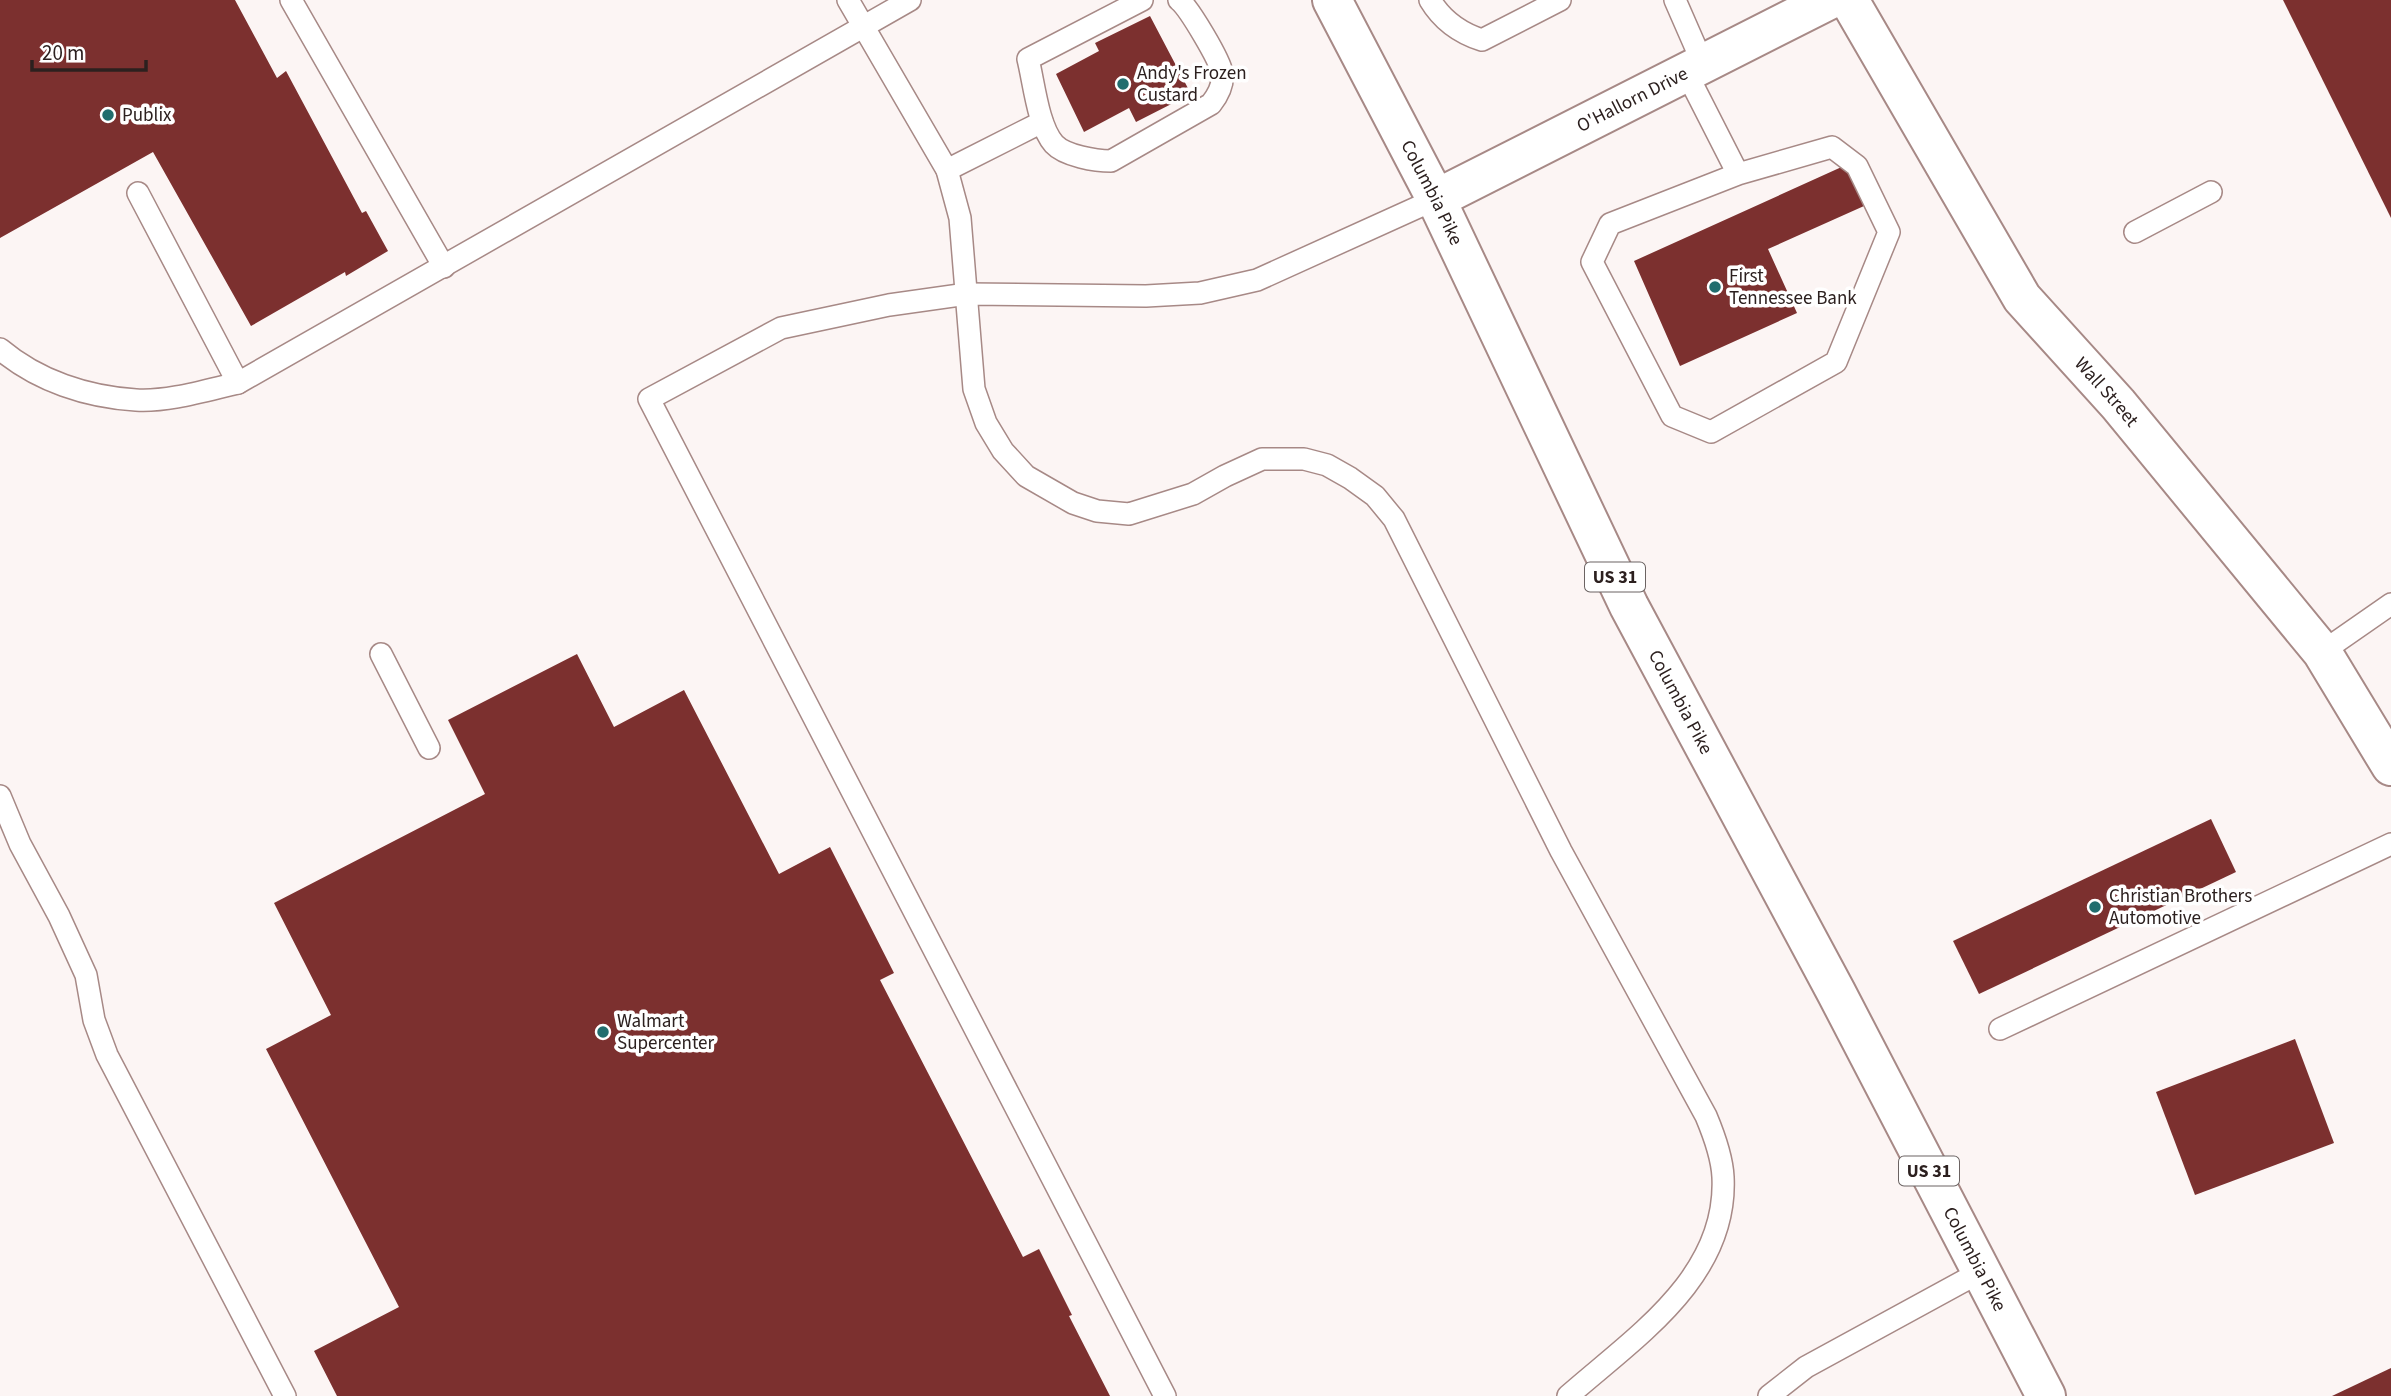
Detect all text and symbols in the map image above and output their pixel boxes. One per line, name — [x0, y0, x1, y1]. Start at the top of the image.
scale bar — [32, 28, 145, 72]
text: 20 m — [42, 38, 84, 68]
place label: Andy's Frozen Custard — [1137, 60, 1247, 109]
street label: O'Hallorn Drive — [1572, 60, 1693, 139]
marker: Andy's Frozen Custard — [1115, 76, 1131, 92]
place label: Publix — [122, 102, 172, 129]
marker: Publix — [100, 107, 116, 123]
street label: Columbia Pike — [1394, 135, 1470, 250]
place label: First Tennessee Bank — [1729, 263, 1857, 312]
marker: First Tennessee Bank — [1707, 279, 1723, 295]
street label: Wall Street — [2068, 351, 2145, 433]
road number: US 31 — [1585, 562, 1645, 592]
street label: Columbia Pike — [1642, 645, 1720, 759]
place label: Christian Brothers Automotive — [2109, 883, 2252, 932]
marker: Christian Brothers Automotive — [2087, 899, 2103, 915]
place label: Walmart Supercenter — [617, 1008, 715, 1057]
marker: Walmart Supercenter — [595, 1024, 611, 1040]
road number: US 31 — [1899, 1156, 1959, 1186]
street label: Columbia Pike — [1936, 1202, 2013, 1316]

